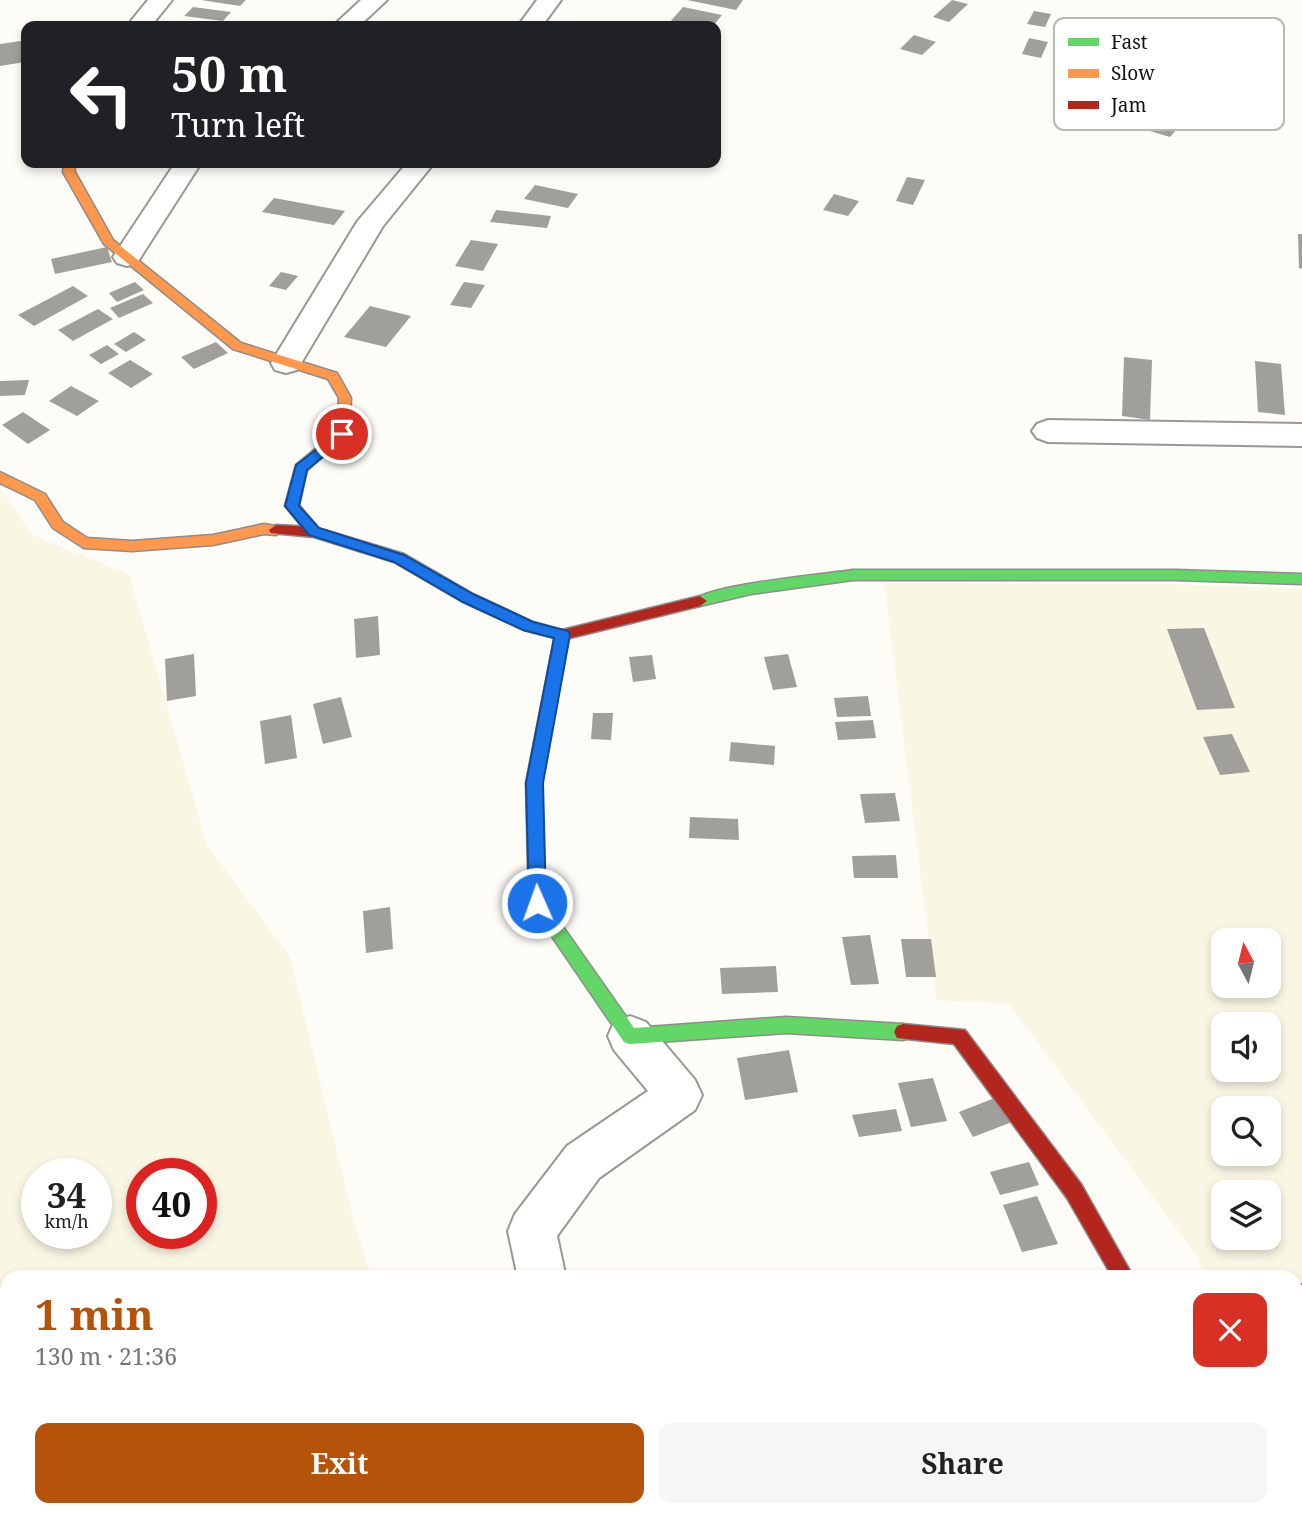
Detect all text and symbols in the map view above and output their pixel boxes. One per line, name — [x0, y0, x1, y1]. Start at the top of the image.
legend — [1054, 18, 1284, 130]
text: Fast — [1111, 29, 1148, 55]
text: 50 m — [171, 40, 287, 106]
icon: left — [56, 49, 147, 140]
text: Slow — [1111, 60, 1155, 86]
text: Jam — [1110, 92, 1146, 118]
text: Turn left — [171, 103, 305, 146]
pin — [312, 404, 372, 464]
icon: arrive — [323, 415, 361, 453]
position arrow — [500, 866, 574, 940]
north arrow — [1211, 928, 1281, 998]
map controls — [1211, 928, 1281, 1250]
button: sound — [1211, 1012, 1281, 1082]
button: search — [1211, 1096, 1281, 1166]
speed limit sign: 40 — [126, 1158, 217, 1249]
text: 34 — [47, 1171, 86, 1218]
button: layers — [1211, 1180, 1281, 1250]
text: km/h — [44, 1209, 89, 1233]
text: 1 min — [35, 1285, 154, 1342]
button: close — [1193, 1293, 1267, 1367]
text: 130 m · 21:36 — [35, 1340, 177, 1372]
button: Exit — [35, 1423, 644, 1503]
button: Share — [658, 1423, 1267, 1503]

